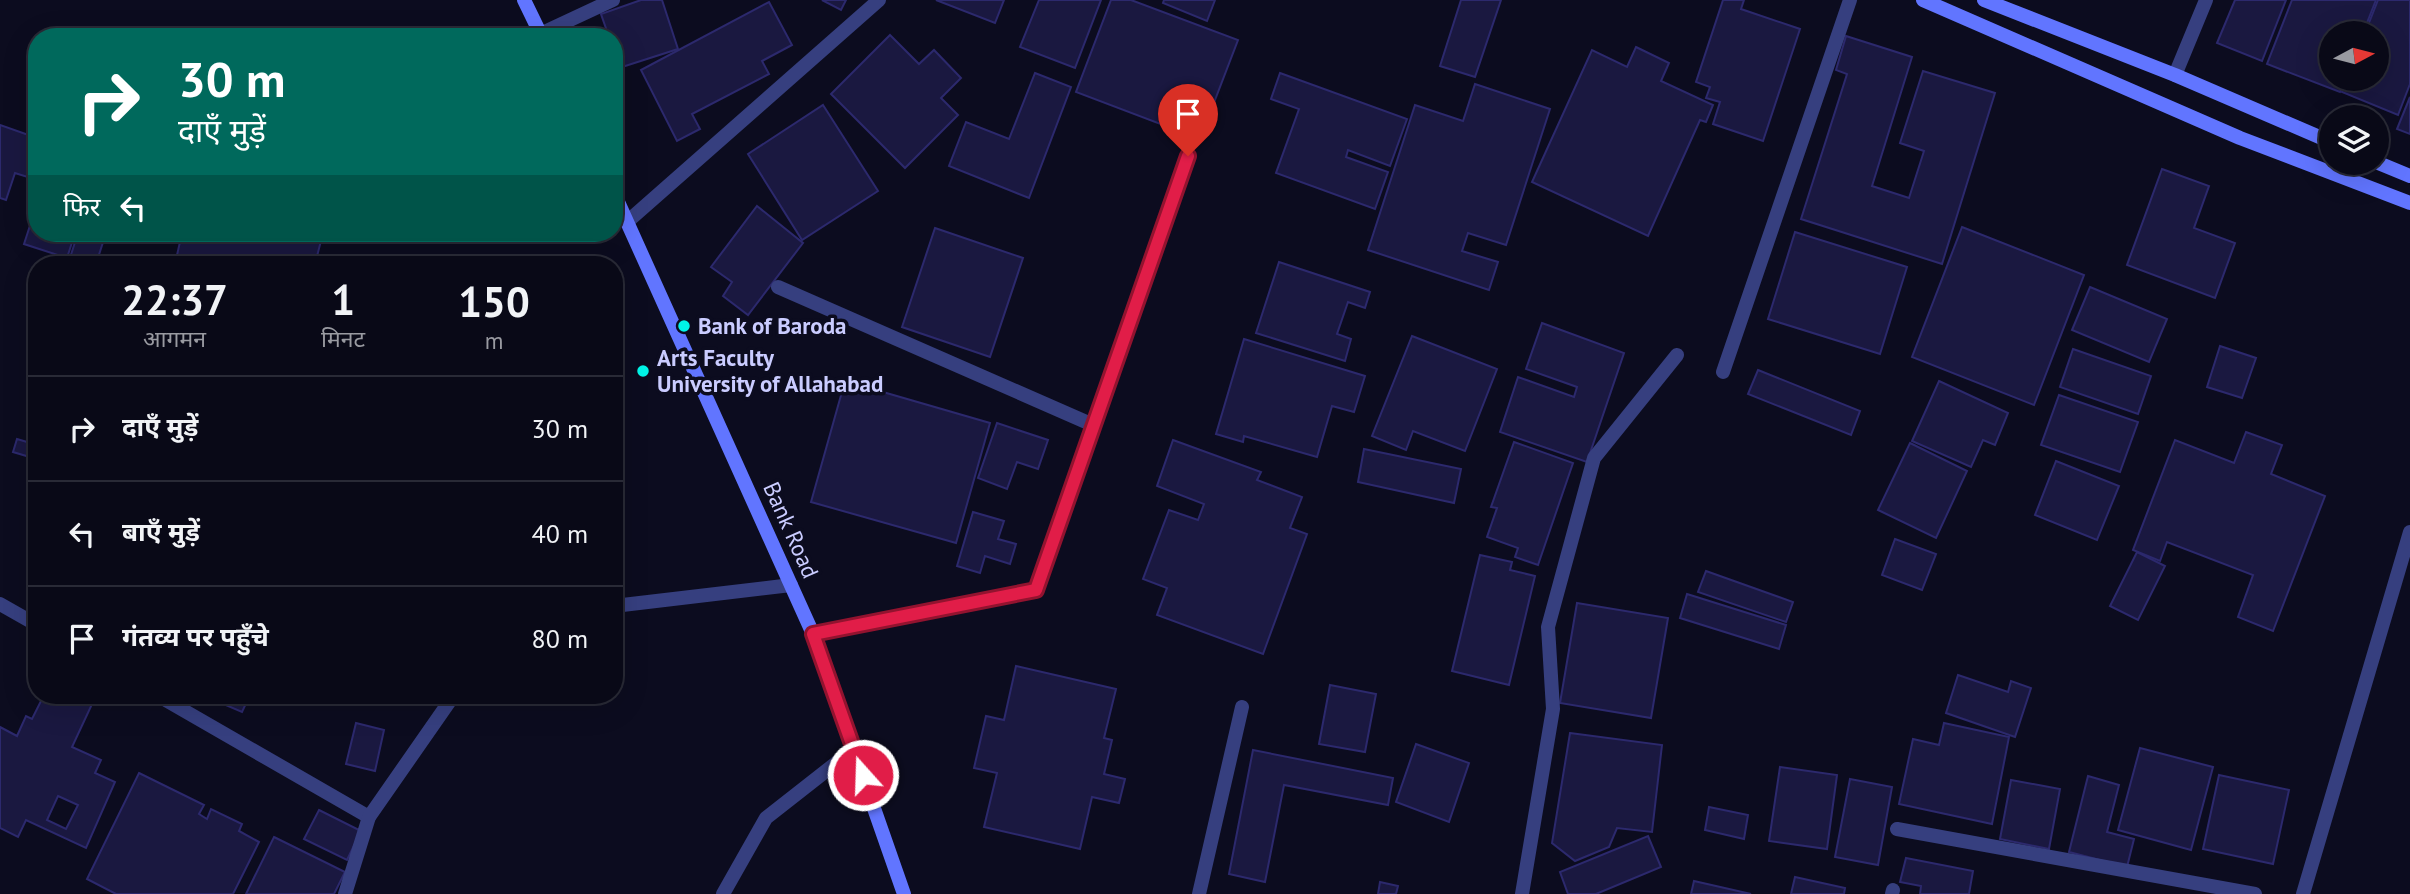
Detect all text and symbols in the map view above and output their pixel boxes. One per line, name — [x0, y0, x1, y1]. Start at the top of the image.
north arrow — [2319, 21, 2389, 91]
map controls — [2319, 21, 2389, 175]
text: 30 m — [178, 47, 285, 111]
icon: right — [63, 56, 154, 147]
pin — [1158, 84, 1218, 156]
icon: arrive — [1169, 95, 1207, 133]
button: layers — [2319, 105, 2389, 175]
text: दाएँ मुड़ें — [178, 109, 266, 151]
icon: left — [114, 189, 152, 227]
text: फिर — [63, 190, 100, 223]
text: 22:37 — [121, 272, 228, 327]
text: 1 — [331, 272, 355, 327]
text: 150 — [458, 274, 530, 329]
place label: Bank of Baroda — [698, 311, 846, 340]
marker: Bank of Baroda — [676, 318, 692, 334]
text: आगमन — [143, 324, 206, 353]
text: मिनट — [321, 324, 365, 353]
text: m — [485, 326, 503, 355]
place label: Arts Faculty University of Allahabad — [657, 343, 883, 398]
marker: Arts Faculty University of Allahabad — [635, 363, 651, 379]
icon: right — [63, 410, 101, 448]
text: दाएँ मुड़ें — [122, 410, 198, 443]
text: 30 m — [532, 412, 588, 445]
street label: Bank Road — [757, 477, 826, 583]
icon: left — [63, 515, 101, 553]
text: बाएँ मुड़ें — [122, 515, 200, 548]
text: 40 m — [532, 517, 588, 550]
icon: arrive — [63, 620, 101, 658]
text: गंतव्य पर पहुँचे — [122, 620, 269, 653]
text: 80 m — [532, 622, 588, 655]
position arrow — [826, 738, 900, 812]

